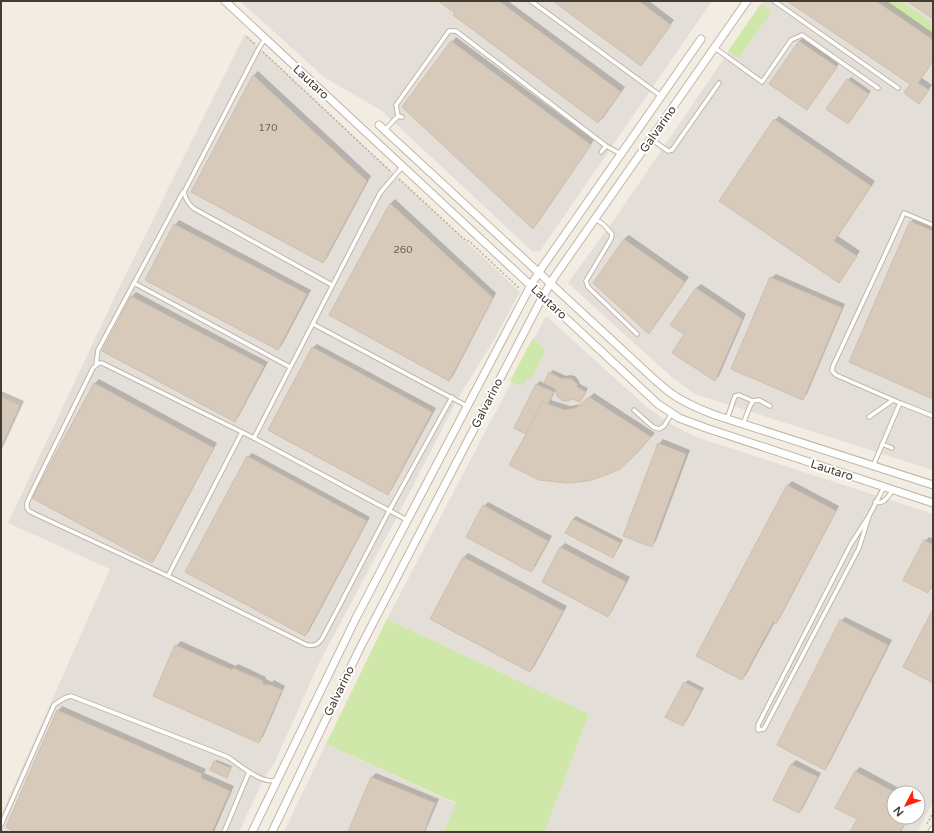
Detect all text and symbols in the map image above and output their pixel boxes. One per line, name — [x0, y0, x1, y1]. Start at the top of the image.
street label: Lautaro — [290, 62, 332, 102]
street label: Galvarino — [637, 103, 679, 155]
house number: 170 — [259, 122, 277, 134]
house number: 260 — [394, 244, 412, 256]
street label: Lautaro — [528, 282, 570, 322]
street label: Galvarino — [468, 376, 506, 430]
street label: Lautaro — [809, 457, 855, 483]
street label: Galvarino — [321, 664, 357, 718]
north arrow — [886, 785, 926, 825]
text: N — [891, 804, 907, 819]

